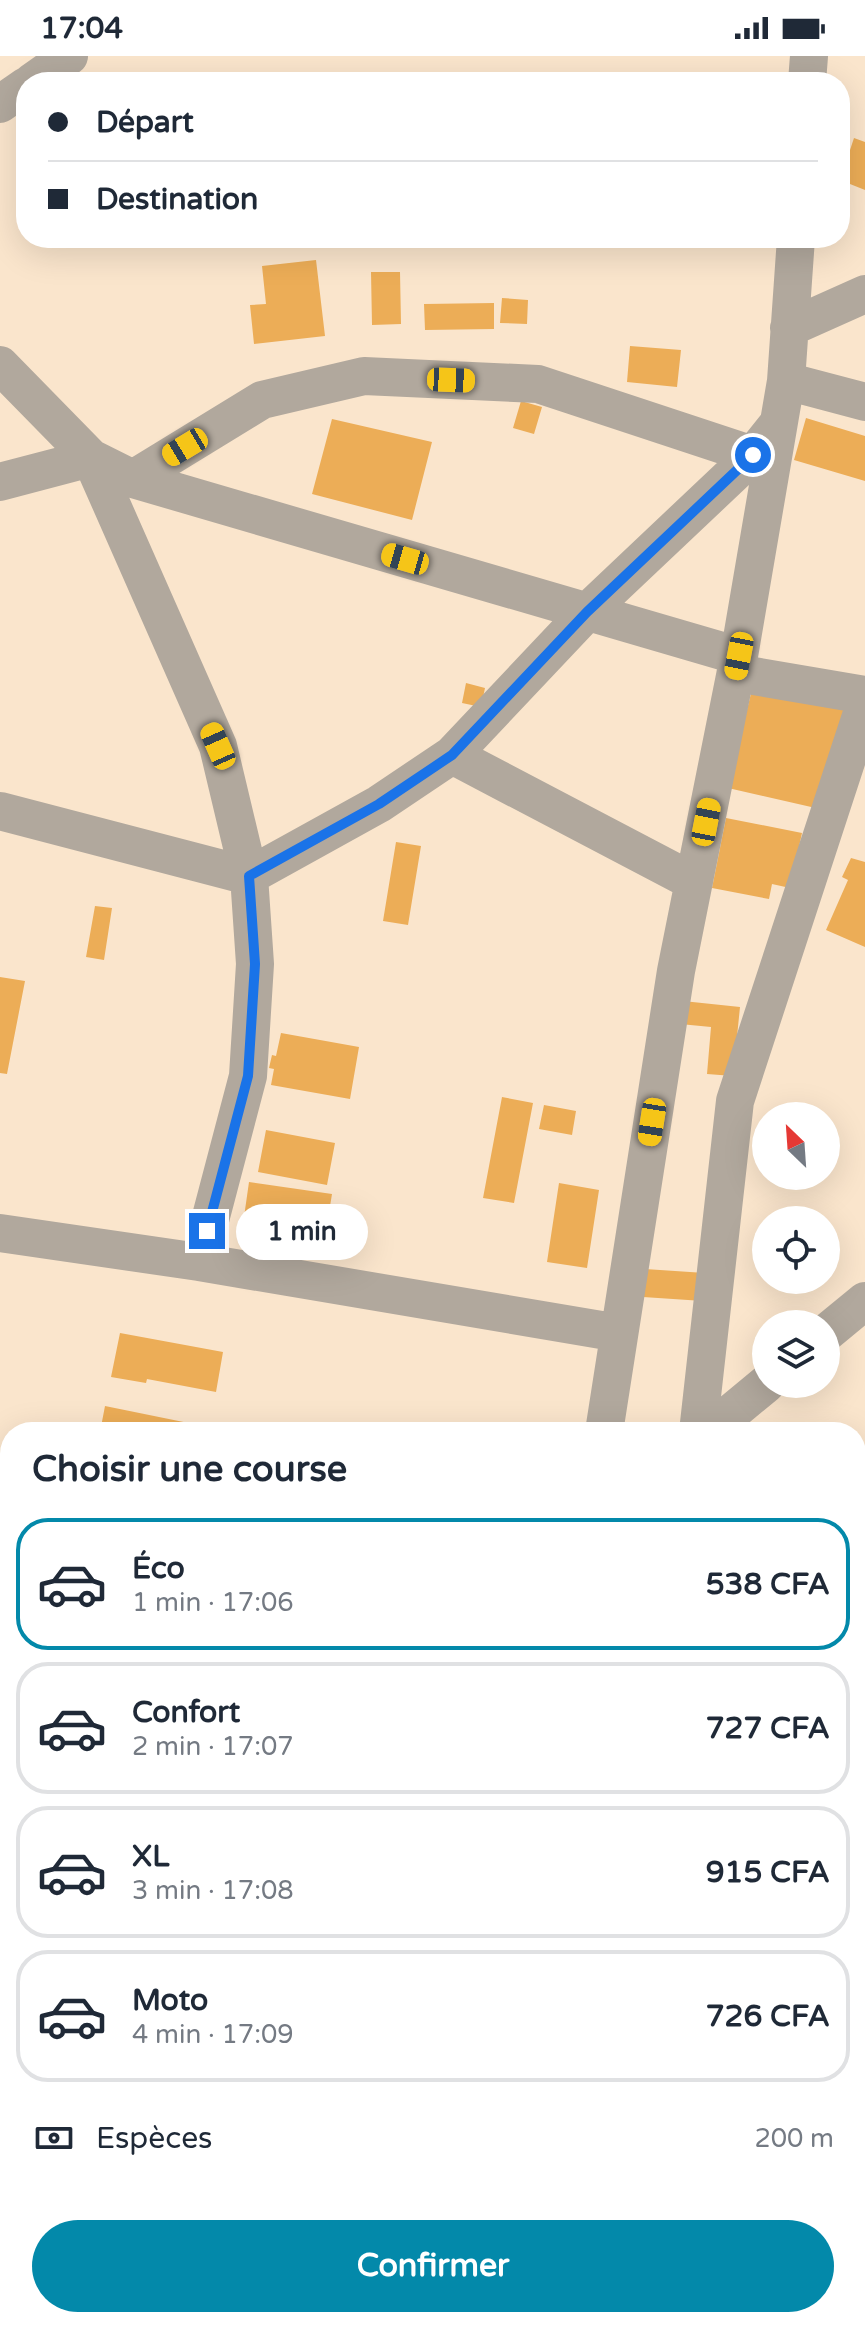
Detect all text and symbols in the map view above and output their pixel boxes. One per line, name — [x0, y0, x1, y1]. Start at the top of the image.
text: 17:04 — [40, 10, 123, 47]
text: Départ — [96, 104, 194, 141]
text: Destination — [96, 181, 258, 218]
car — [427, 367, 475, 393]
car — [158, 424, 212, 470]
route start — [735, 437, 771, 473]
car — [379, 541, 431, 577]
car — [723, 630, 755, 682]
car — [197, 719, 239, 773]
car — [690, 796, 722, 848]
car — [636, 1096, 668, 1148]
north arrow — [752, 1102, 840, 1190]
map controls — [752, 1102, 840, 1398]
callout: 1 min — [235, 1203, 367, 1259]
button: locate — [752, 1206, 840, 1294]
route end — [189, 1213, 225, 1249]
text: 1 min — [267, 1216, 337, 1247]
button: layers — [752, 1310, 840, 1398]
text: Choisir une course — [32, 1448, 347, 1491]
icon: car — [36, 1548, 108, 1620]
text: Éco — [132, 1550, 185, 1587]
text: 538 CFA — [706, 1566, 830, 1603]
text: 1 min · 17:06 — [132, 1587, 294, 1618]
icon: car — [36, 1692, 108, 1764]
text: Confort — [132, 1694, 240, 1731]
text: 727 CFA — [706, 1710, 830, 1747]
text: 2 min · 17:07 — [132, 1731, 294, 1762]
icon: car — [36, 1836, 108, 1908]
text: XL — [132, 1838, 169, 1875]
text: 915 CFA — [706, 1854, 830, 1891]
text: 3 min · 17:08 — [132, 1875, 294, 1906]
icon: car — [36, 1980, 108, 2052]
text: Moto — [132, 1982, 208, 2019]
text: 726 CFA — [706, 1998, 830, 2035]
text: 4 min · 17:09 — [132, 2019, 294, 2050]
icon: cash — [32, 2116, 76, 2160]
text: Espèces — [96, 2120, 213, 2157]
text: 200 m — [754, 2123, 834, 2154]
button: Confirmer — [32, 2220, 834, 2312]

